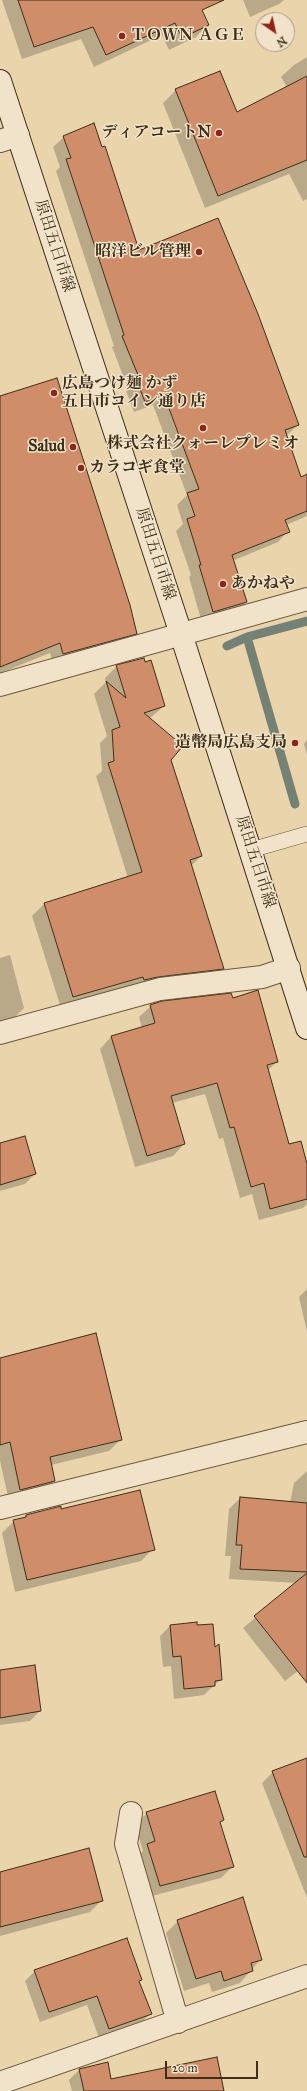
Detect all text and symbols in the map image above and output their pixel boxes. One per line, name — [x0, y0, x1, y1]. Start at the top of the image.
north arrow — [255, 12, 295, 52]
place label: ＴＯＷＮ ＡＧＥ — [130, 26, 245, 46]
marker: ＴＯＷＮ ＡＧＥ — [117, 31, 127, 41]
text: N — [274, 34, 289, 50]
place label: ディアコートN — [101, 123, 211, 143]
marker: ディアコートN — [214, 128, 224, 138]
street label: 原田五日市線 — [30, 197, 78, 295]
place label: 昭洋ビル管理 — [95, 242, 191, 262]
marker: 昭洋ビル管理 — [194, 247, 204, 257]
place label: 広島つけ麺 かず 五日市コイン通り店 — [62, 374, 206, 412]
marker: 広島つけ麺 かず 五日市コイン通り店 — [49, 388, 59, 398]
marker: 株式会社クォーレプレミオ — [198, 423, 208, 433]
place label: 株式会社クォーレプレミオ — [107, 434, 299, 454]
place label: Salud — [28, 437, 65, 457]
marker: Salud — [68, 442, 78, 452]
place label: カラコギ食堂 — [89, 458, 185, 478]
marker: カラコギ食堂 — [76, 463, 86, 473]
street label: 原田五日市線 — [131, 505, 179, 603]
place label: あかねや — [231, 574, 295, 594]
marker: あかねや — [218, 579, 228, 589]
place label: 造幣局広島支局 — [175, 733, 287, 753]
marker: 造幣局広島支局 — [290, 738, 300, 748]
street label: 原田五日市線 — [231, 813, 279, 911]
scale bar — [167, 2053, 260, 2079]
text: 20 m — [172, 2061, 198, 2075]

